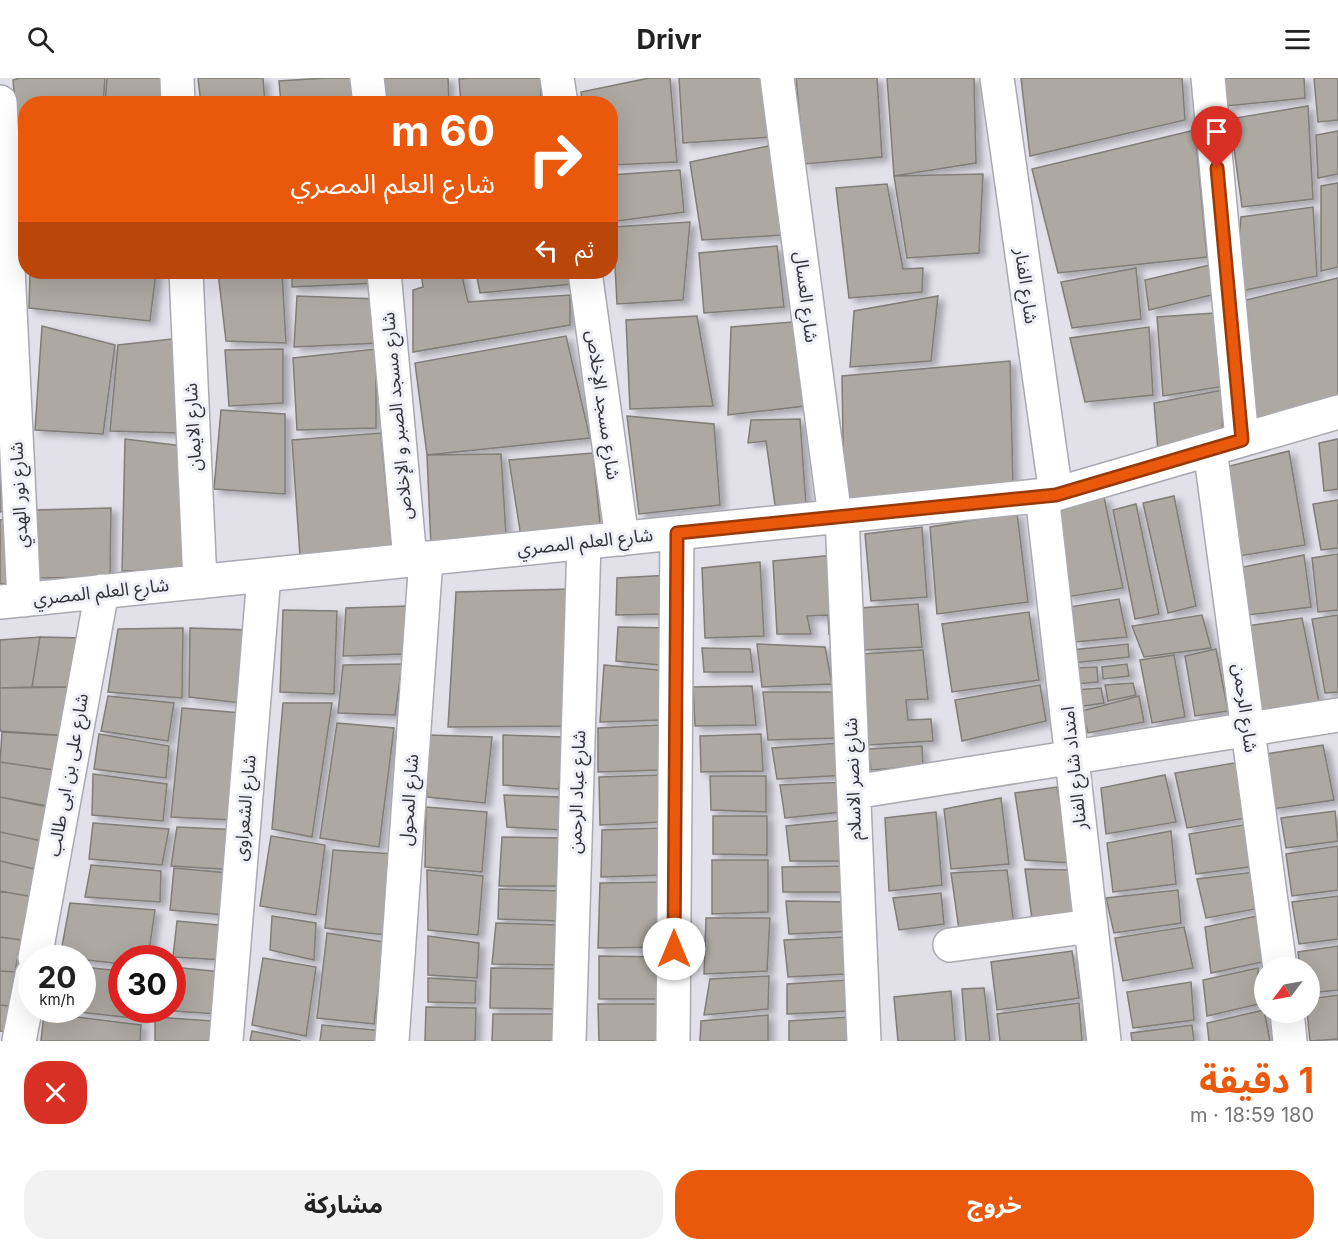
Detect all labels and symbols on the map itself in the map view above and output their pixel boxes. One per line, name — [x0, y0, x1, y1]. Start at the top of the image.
pin — [1191, 106, 1242, 168]
street label: شارع الفنار — [1007, 246, 1042, 326]
street label: شارع العسال — [787, 250, 822, 344]
street label: شارع مسجد الصبر و الإخلاص — [377, 311, 420, 521]
street label: شارع مسجد الإخلاص — [579, 329, 624, 482]
street label: شارع الايمان — [180, 382, 209, 472]
street label: شارع نور الهدي — [5, 441, 36, 549]
street label: شارع العلم المصري — [516, 524, 654, 563]
street label: شارع العلم المصري — [32, 574, 170, 613]
street label: شارع الرحمن — [1225, 662, 1262, 754]
street label: شارع على بن ابى طالب — [43, 692, 96, 859]
street label: امتداد شارع الفنار — [1057, 705, 1095, 832]
street label: شارع نصر الاسلام — [840, 717, 869, 841]
street label: شارع عباد الرحمن — [564, 730, 593, 854]
street label: شارع المحول — [395, 753, 426, 847]
street label: شارع الشعراوى — [229, 754, 264, 862]
position arrow — [642, 917, 706, 981]
speed limit sign: 30 — [108, 945, 186, 1023]
north arrow — [1254, 957, 1320, 1023]

